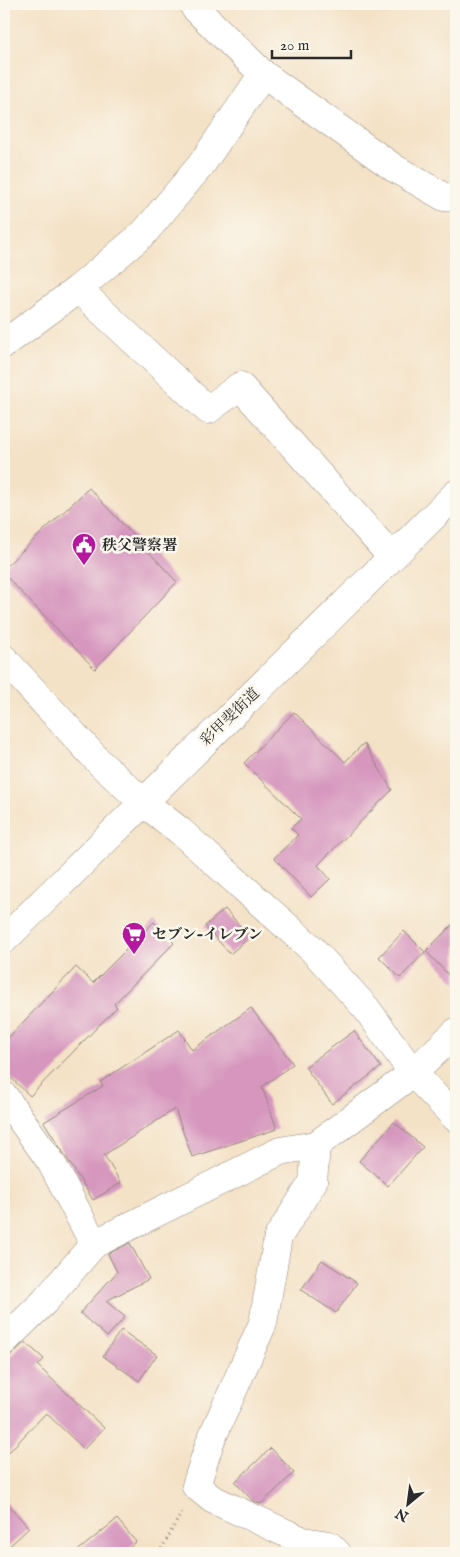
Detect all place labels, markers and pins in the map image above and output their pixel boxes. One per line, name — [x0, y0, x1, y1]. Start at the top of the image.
public building icon: 秩父警察署 — [71, 532, 97, 566]
place label: 秩父警察署 — [102, 536, 177, 555]
supermarket icon: セブン-イレブン — [121, 921, 147, 955]
place label: セブン-イレブン — [152, 925, 263, 944]

